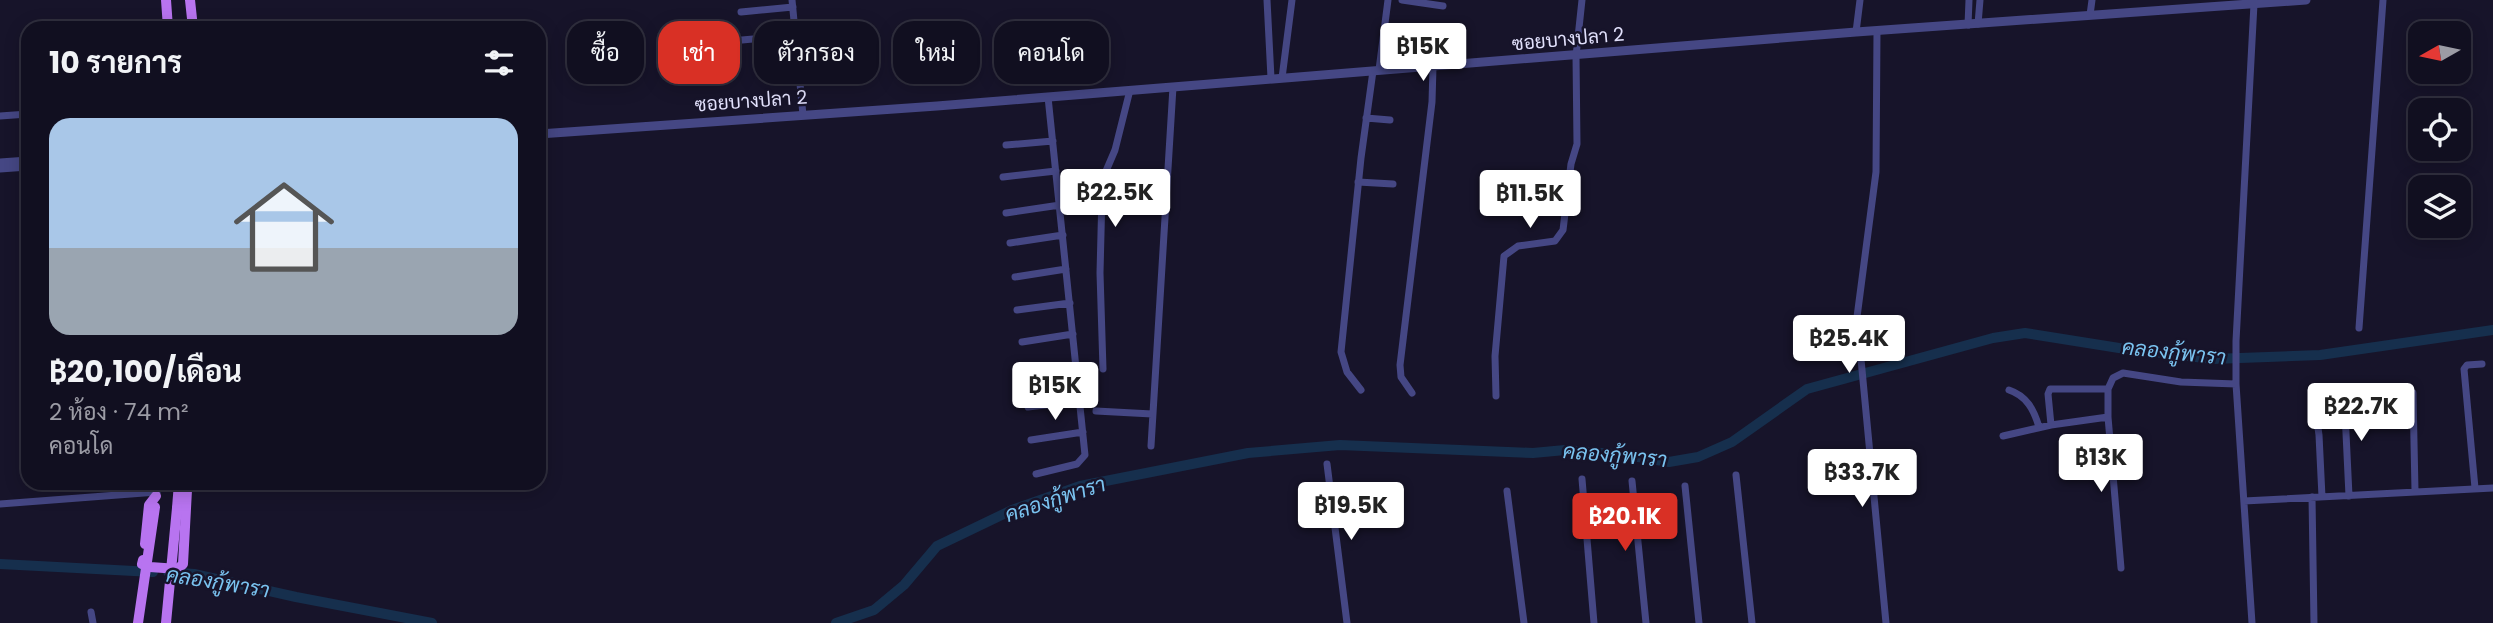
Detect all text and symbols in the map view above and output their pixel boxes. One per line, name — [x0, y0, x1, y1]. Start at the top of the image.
chip: ซื้อ — [567, 21, 644, 84]
chip: เช่า — [658, 21, 740, 84]
chip: ตัวกรอง — [754, 21, 879, 84]
chip: ใหม่ — [893, 21, 980, 84]
chip: คอนโด — [994, 21, 1109, 84]
street label: ซอยบางปลา 2 — [1511, 21, 1625, 57]
north arrow — [2408, 21, 2471, 84]
map controls — [2408, 21, 2471, 238]
pin: ฿15K — [1382, 24, 1464, 83]
text: ฿15K — [1396, 30, 1450, 62]
text: 10 รายการ — [49, 41, 182, 84]
icon: filters — [480, 44, 518, 82]
street label: ซอยบางปลา 2 — [694, 84, 808, 118]
button: locate — [2408, 98, 2471, 161]
icon: home — [221, 164, 347, 290]
pin: ฿22.5K — [1058, 170, 1172, 229]
pin: ฿11.5K — [1473, 170, 1587, 230]
button: layers — [2408, 175, 2471, 238]
text: ฿22.5K — [1076, 176, 1154, 208]
text: ฿11.5K — [1496, 177, 1564, 209]
pin: ฿25.4K — [1792, 316, 1906, 375]
text: ฿25.4K — [1809, 322, 1889, 354]
water label: คลองกู้พารา — [2120, 332, 2227, 373]
text: ฿20,100/เดือน — [49, 350, 242, 393]
pin: ฿15K — [1014, 362, 1096, 422]
text: ฿15K — [1028, 369, 1082, 401]
pin: ฿22.7K — [2304, 384, 2418, 443]
text: ฿22.7K — [2324, 390, 2398, 422]
text: 2 ห้อง · 74 m² — [49, 396, 189, 428]
text: คอนโด — [49, 430, 113, 462]
pin: ฿13K — [2060, 434, 2142, 494]
water label: คลองกู้พารา — [1562, 436, 1668, 475]
text: ฿13K — [2075, 441, 2127, 473]
pin: ฿33.7K — [1805, 449, 1919, 509]
text: ฿33.7K — [1824, 456, 1900, 488]
water label: คลองกู้พารา — [1001, 469, 1109, 530]
pin: ฿19.5K — [1294, 482, 1408, 542]
text: ฿19.5K — [1314, 489, 1388, 521]
pin: ฿20.1K — [1568, 494, 1682, 553]
text: ฿20.1K — [1588, 500, 1662, 532]
water label: คลองกู้พารา — [164, 560, 272, 605]

